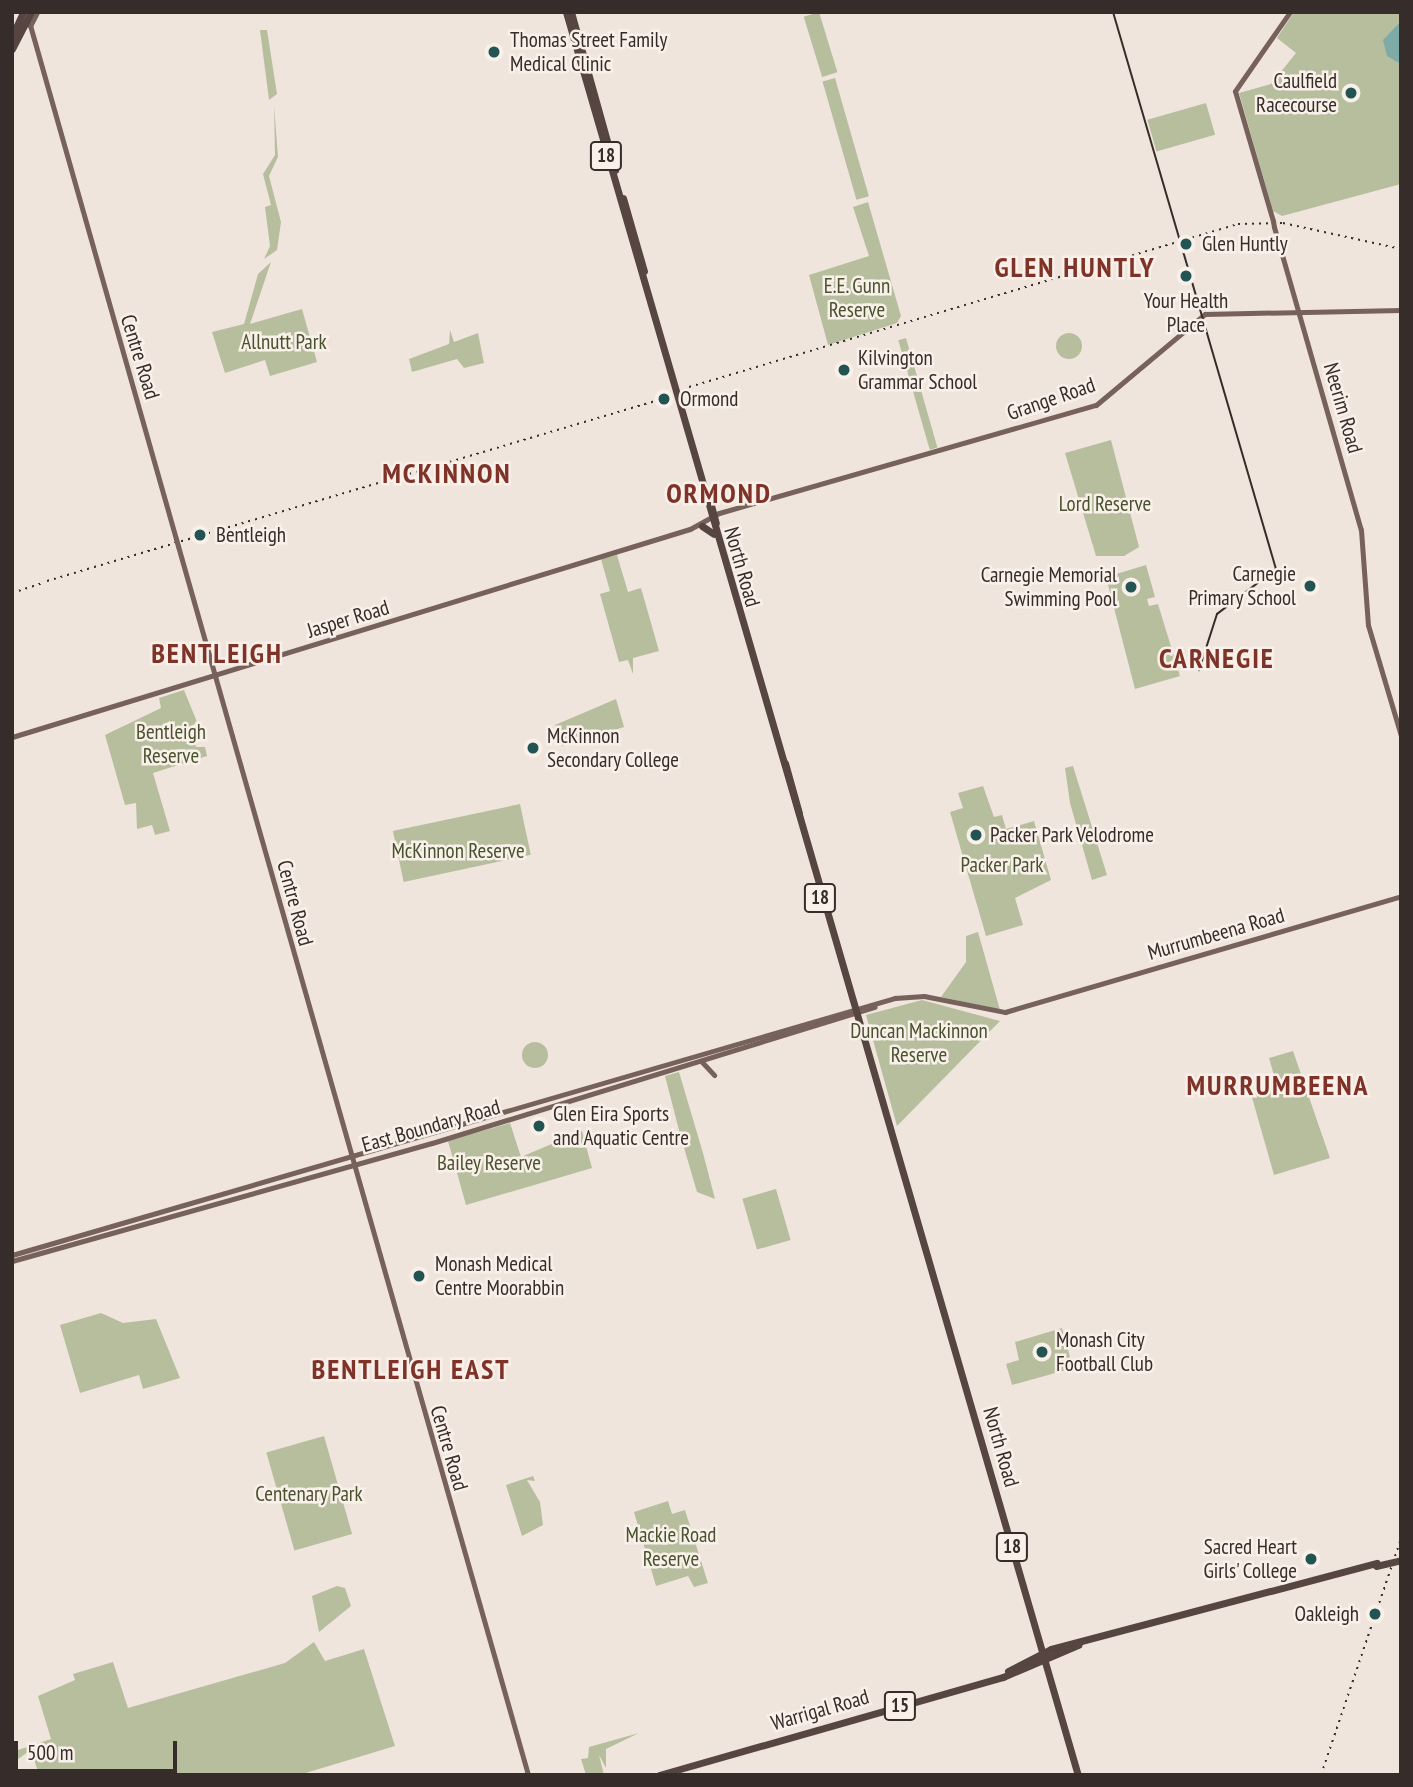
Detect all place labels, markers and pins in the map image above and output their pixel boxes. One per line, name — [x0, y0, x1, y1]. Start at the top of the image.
place label: Thomas Street Family Medical Clinic — [510, 27, 667, 77]
marker: Thomas Street Family Medical Clinic — [484, 42, 504, 62]
place label: Caulfield Racecourse — [1256, 68, 1337, 118]
marker: Caulfield Racecourse — [1343, 85, 1359, 101]
place label: Glen Huntly — [1202, 231, 1288, 257]
marker: Glen Huntly — [1176, 234, 1196, 254]
marker: Your Health Place — [1176, 266, 1196, 286]
place label: Your Health Place — [1144, 288, 1228, 338]
place label: Kilvington Grammar School — [858, 345, 977, 395]
marker: Kilvington Grammar School — [836, 362, 852, 378]
place label: Ormond — [680, 386, 738, 412]
marker: Ormond — [654, 389, 674, 409]
place label: Bentleigh — [216, 522, 286, 548]
marker: Bentleigh — [190, 525, 210, 545]
place label: Carnegie Primary School — [1188, 561, 1296, 611]
place label: Carnegie Memorial Swimming Pool — [981, 562, 1117, 612]
marker: Carnegie Primary School — [1302, 578, 1318, 594]
marker: Carnegie Memorial Swimming Pool — [1123, 579, 1139, 595]
place label: McKinnon Secondary College — [547, 723, 680, 773]
marker: McKinnon Secondary College — [525, 740, 541, 756]
place label: Packer Park Velodrome — [990, 822, 1155, 848]
marker: Packer Park Velodrome — [968, 827, 984, 843]
place label: Glen Eira Sports and Aquatic Centre — [553, 1101, 690, 1151]
marker: Glen Eira Sports and Aquatic Centre — [531, 1118, 547, 1134]
place label: Monash Medical Centre Moorabbin — [435, 1251, 564, 1301]
marker: Monash Medical Centre Moorabbin — [409, 1266, 429, 1286]
place label: Monash City Football Club — [1056, 1327, 1153, 1377]
marker: Monash City Football Club — [1034, 1344, 1050, 1360]
place label: Sacred Heart Girls' College — [1202, 1534, 1297, 1584]
marker: Sacred Heart Girls' College — [1303, 1551, 1319, 1567]
place label: Oakleigh — [1294, 1601, 1359, 1627]
marker: Oakleigh — [1365, 1604, 1385, 1624]

